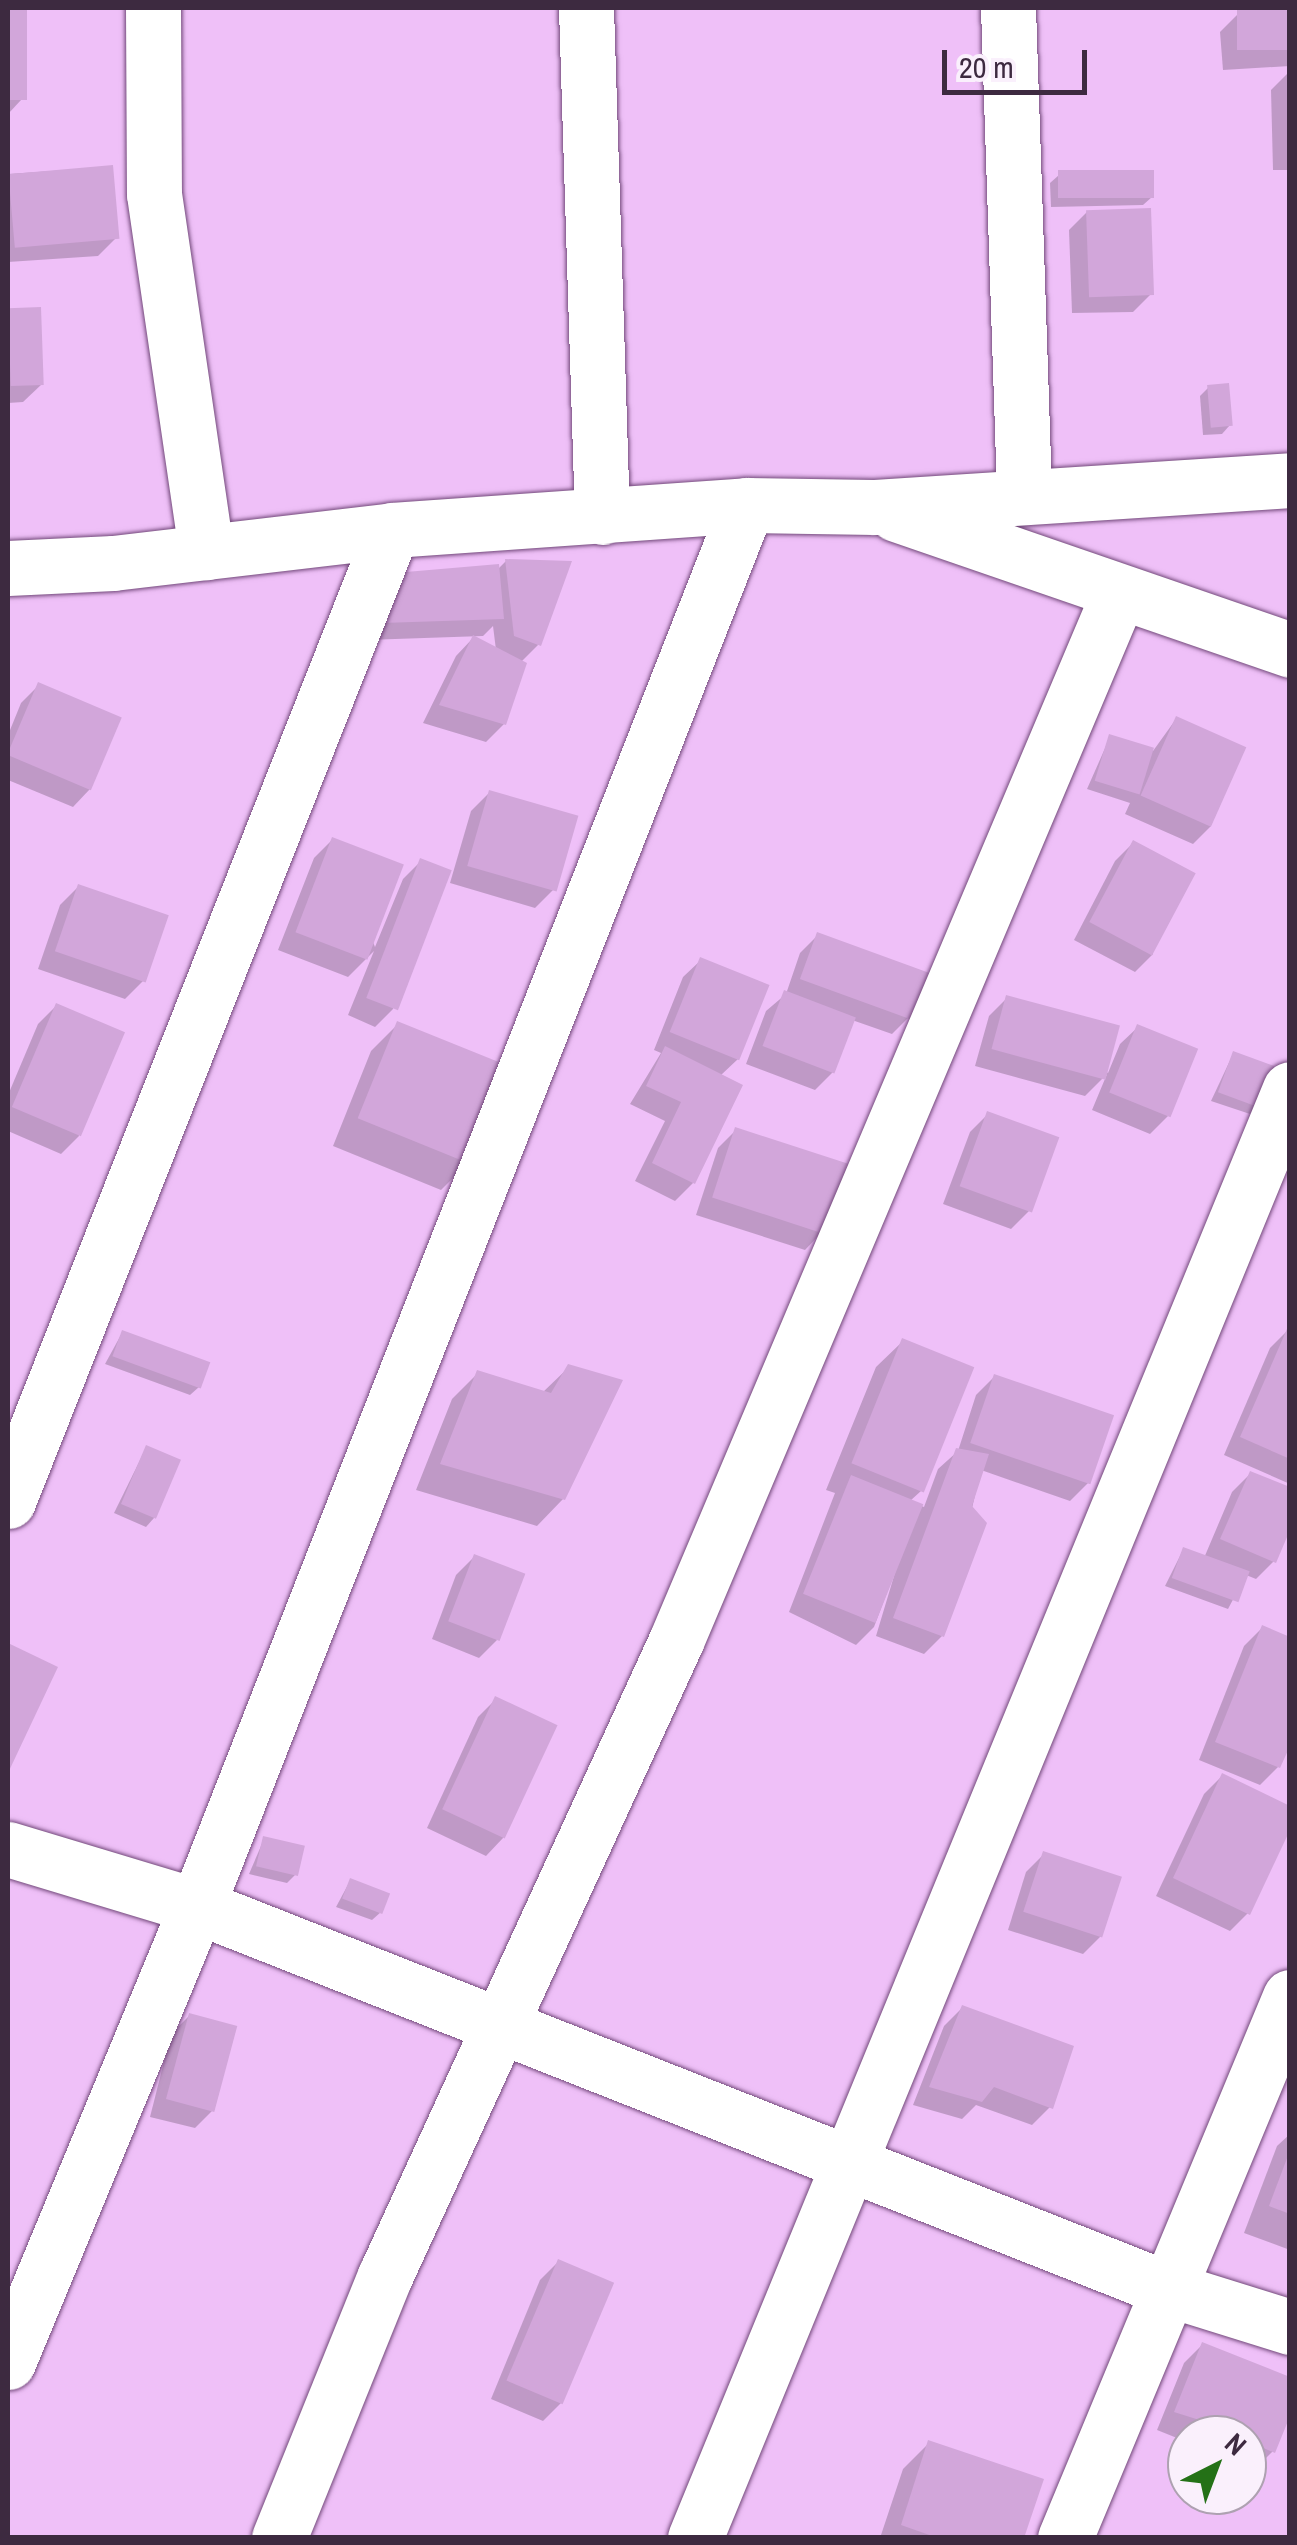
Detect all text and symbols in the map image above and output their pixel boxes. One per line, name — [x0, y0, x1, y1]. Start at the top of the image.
scale bar — [947, 30, 1092, 92]
text: 20 m — [959, 47, 1014, 87]
north arrow — [1167, 2415, 1267, 2515]
text: N — [1217, 2425, 1255, 2464]

